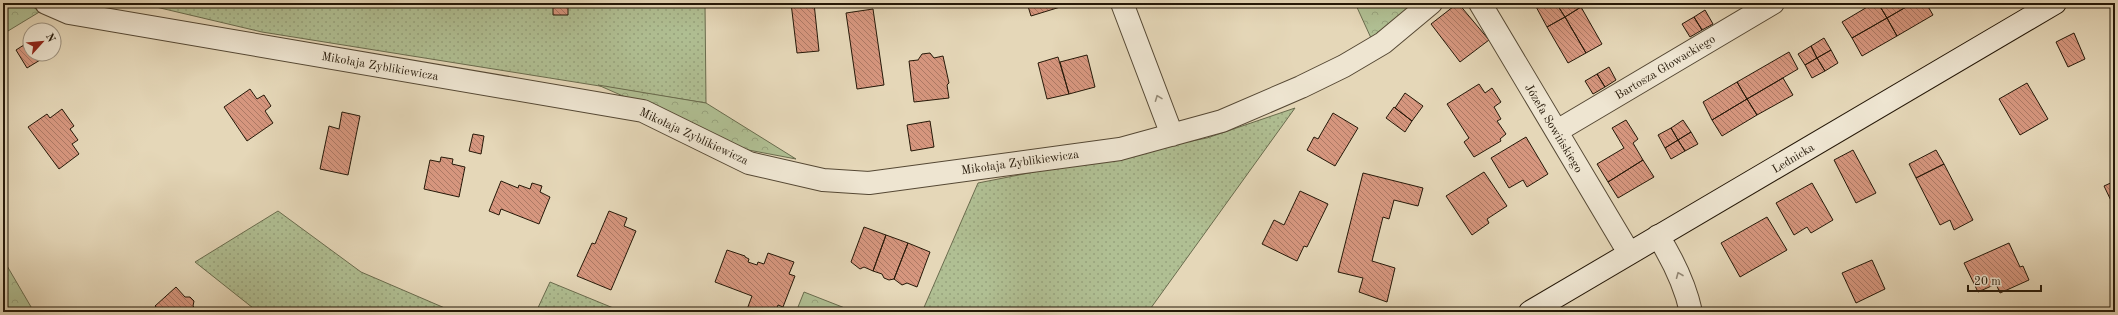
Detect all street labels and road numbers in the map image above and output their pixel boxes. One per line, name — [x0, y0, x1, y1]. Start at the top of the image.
street label: Bartosza Głowackiego — [1613, 33, 1718, 102]
street label: Mikołaja Zyblikiewicza — [320, 51, 439, 83]
street label: Józefa Sowińskiego — [1522, 82, 1584, 175]
street label: Mikołaja Zyblikiewicza — [637, 106, 750, 167]
street label: Lednicka — [1770, 142, 1817, 176]
street label: Mikołaja Zyblikiewicza — [961, 149, 1080, 177]

